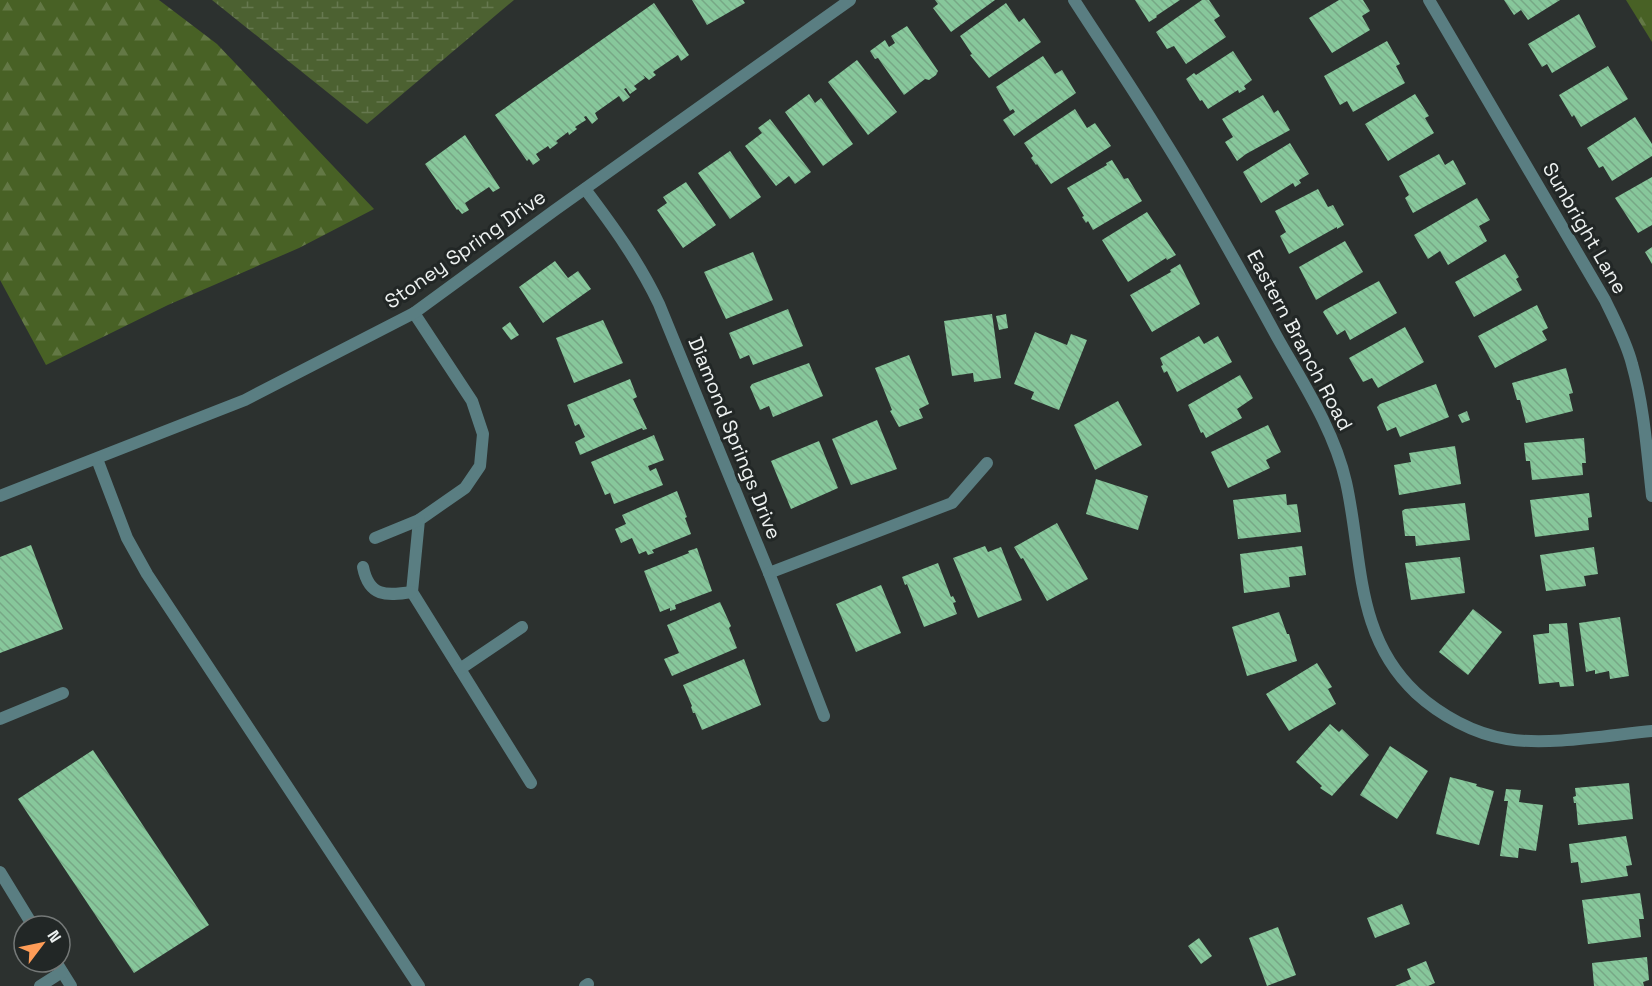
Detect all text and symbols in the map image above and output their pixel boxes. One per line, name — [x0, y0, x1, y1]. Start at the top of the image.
street label: Sunbright Lane — [1537, 158, 1633, 298]
street label: Stoney Spring Drive — [379, 184, 551, 314]
street label: Eastern Branch Road — [1241, 245, 1359, 435]
street label: Diamond Springs Drive — [683, 333, 787, 543]
north arrow — [12, 914, 72, 974]
text: N — [43, 926, 66, 946]

